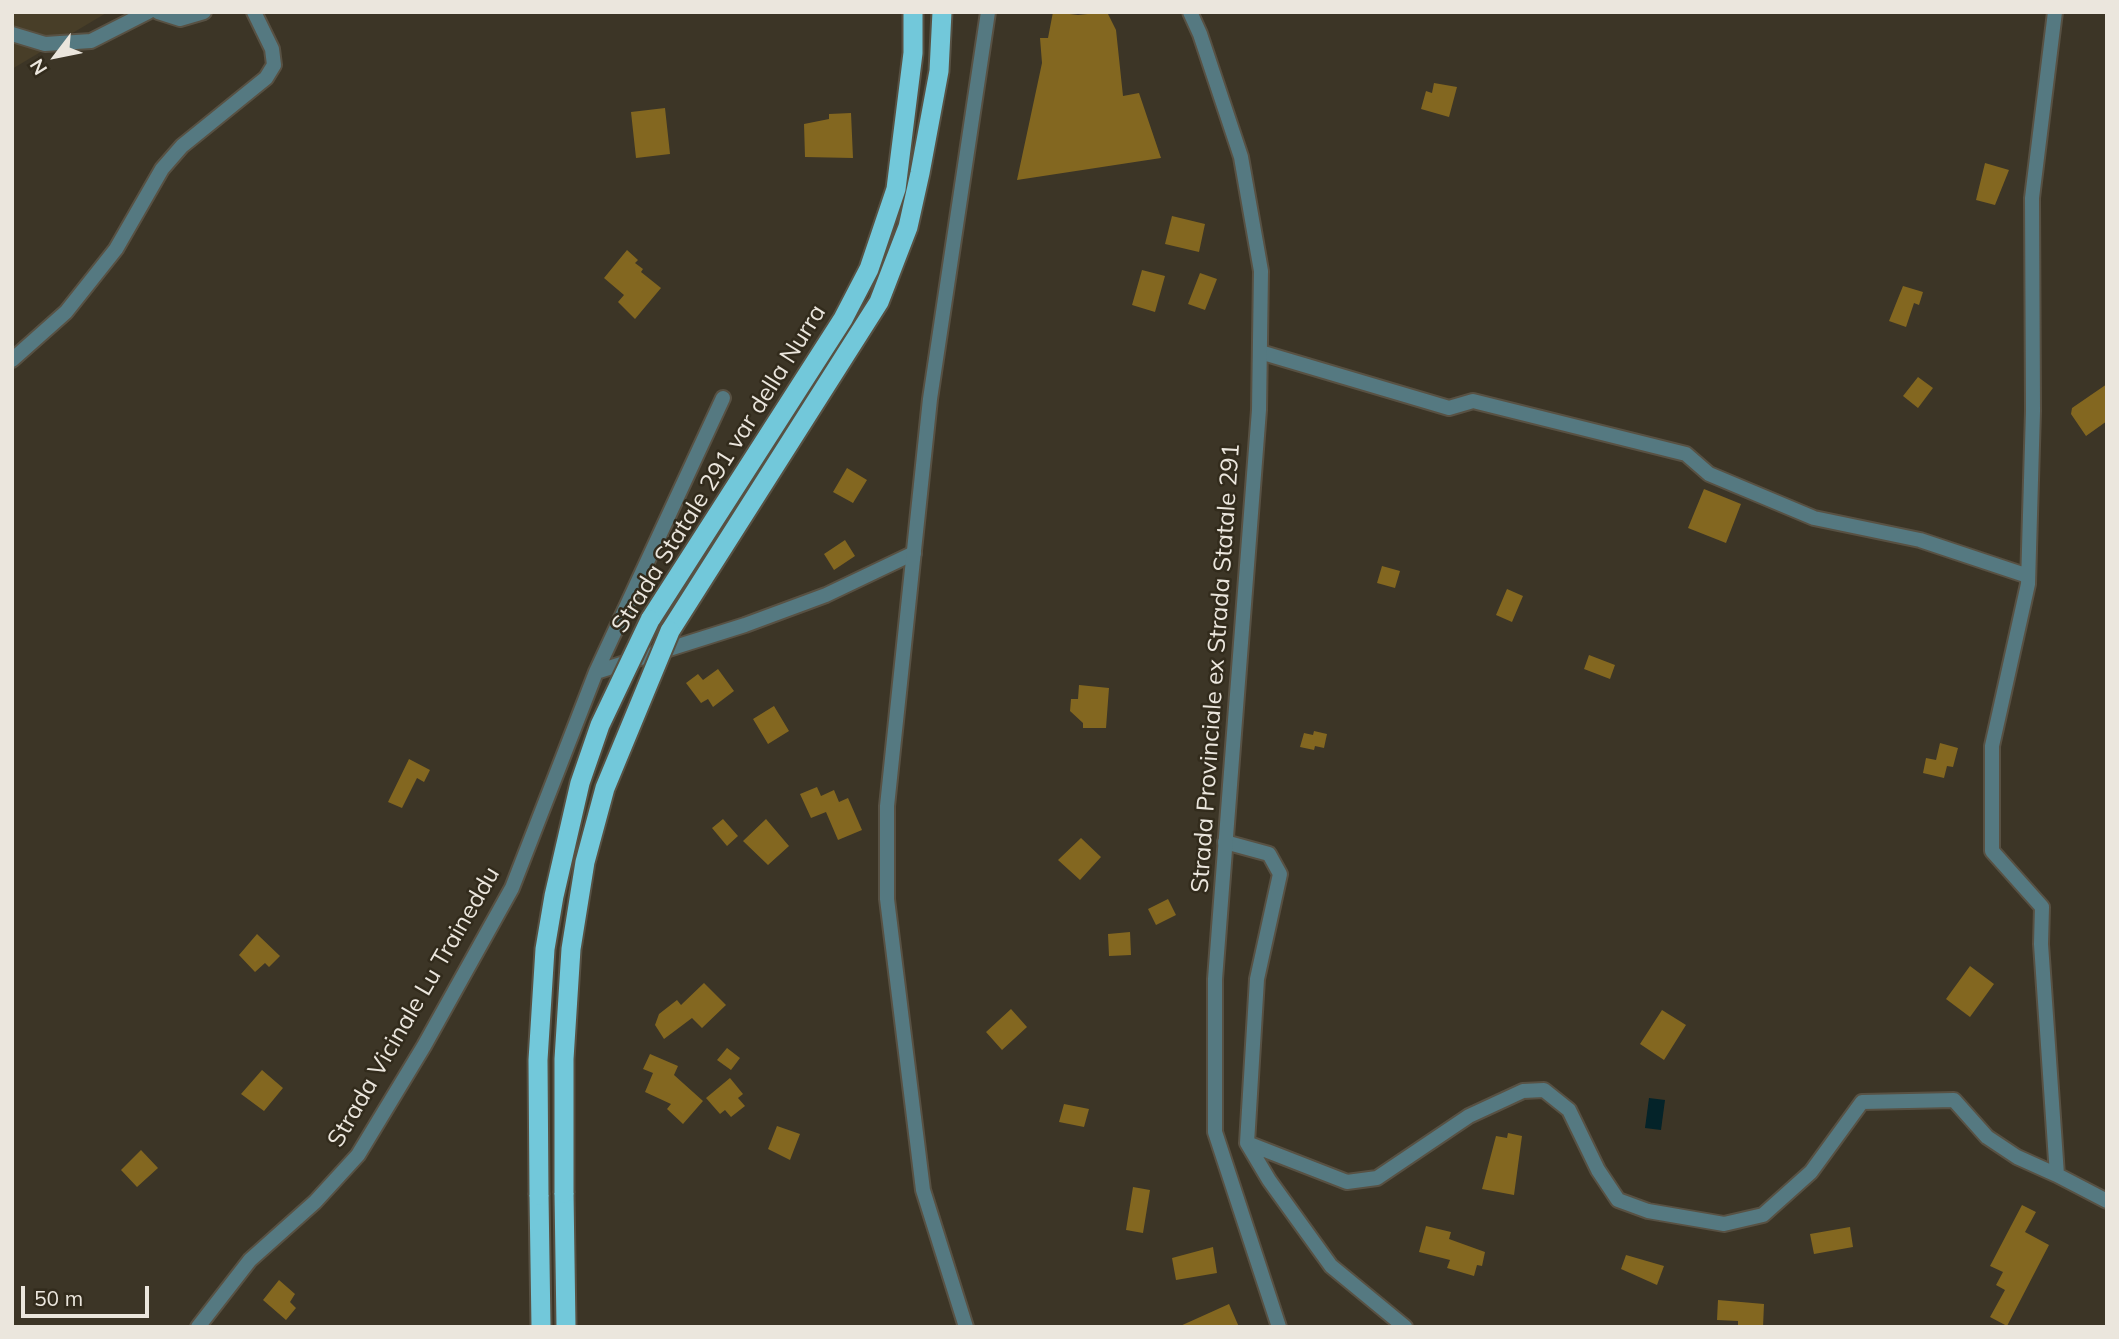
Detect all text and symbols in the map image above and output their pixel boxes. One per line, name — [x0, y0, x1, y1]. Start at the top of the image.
north arrow — [21, 21, 91, 91]
text: N — [24, 55, 52, 80]
street label: Strada Statale 291 var della Nurra — [606, 300, 832, 638]
street label: Strada Provinciale ex Strada Statale 291 — [1186, 442, 1246, 894]
street label: Strada Vicinale Lu Traineddu — [322, 862, 506, 1152]
scale bar — [24, 1272, 152, 1316]
text: 50 m — [34, 1285, 83, 1311]

